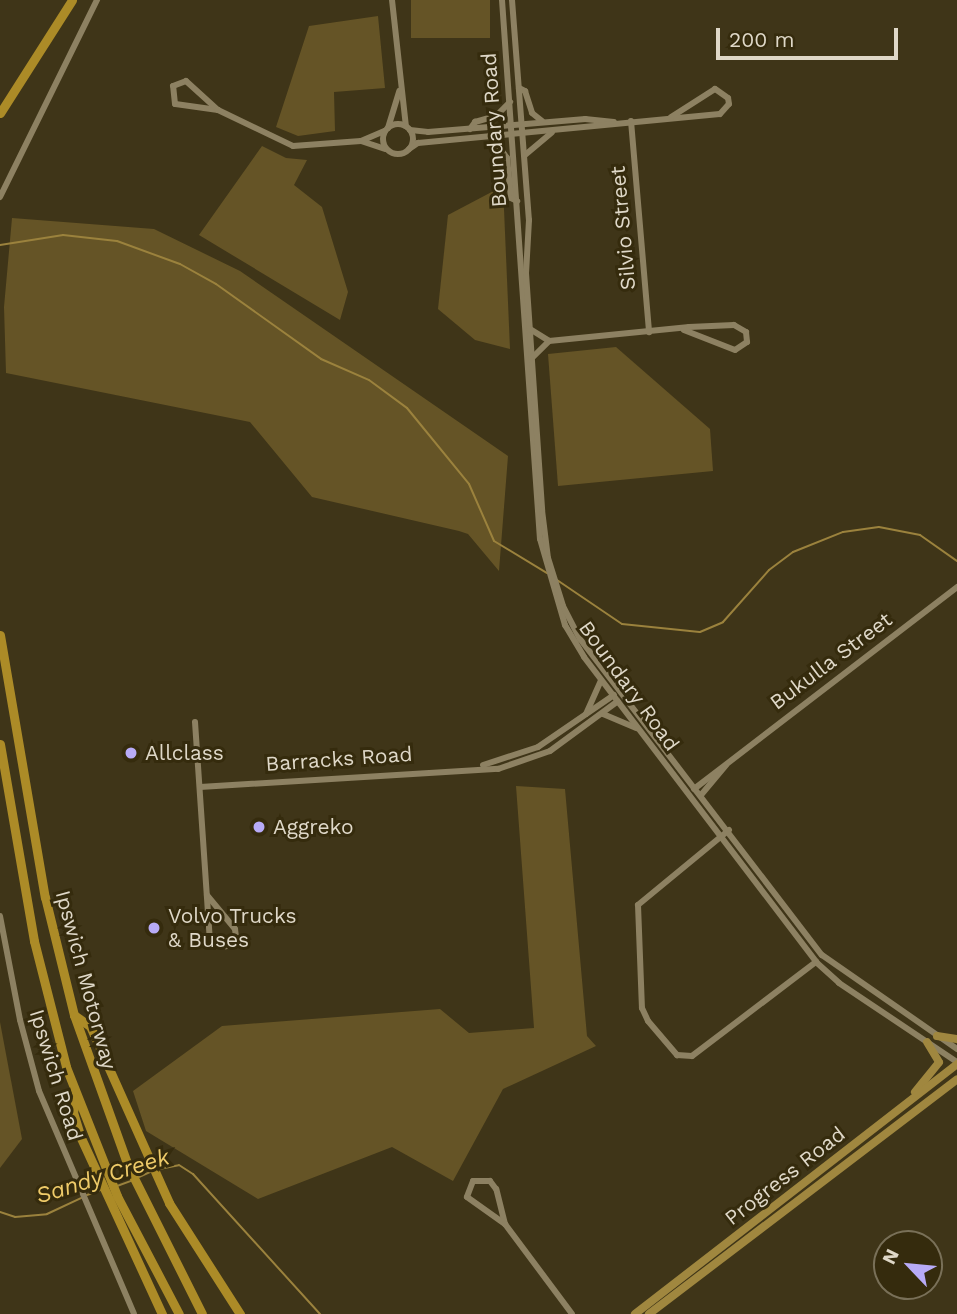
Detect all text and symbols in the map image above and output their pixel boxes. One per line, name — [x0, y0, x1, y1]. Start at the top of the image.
scale bar — [719, 14, 901, 58]
text: 200 m — [729, 27, 795, 52]
street label: Boundary Road — [476, 52, 512, 208]
street label: Silvio Street — [605, 165, 641, 291]
street label: Bukulla Street — [765, 607, 897, 715]
street label: Boundary Road — [573, 616, 685, 756]
place label: Allclass — [145, 740, 224, 766]
street label: Barracks Road — [265, 741, 413, 777]
marker: Allclass — [123, 745, 139, 761]
place label: Aggreko — [273, 814, 354, 840]
marker: Aggreko — [251, 819, 267, 835]
street label: Ipswich Motorway — [50, 888, 122, 1072]
place label: Volvo Trucks & Buses — [168, 903, 297, 953]
marker: Volvo Trucks & Buses — [146, 920, 162, 936]
street label: Ipswich Road — [24, 1006, 88, 1144]
street label: Progress Road — [720, 1121, 850, 1231]
water label: Sandy Creek — [33, 1144, 173, 1210]
north arrow — [873, 1230, 943, 1300]
text: N — [877, 1245, 904, 1268]

